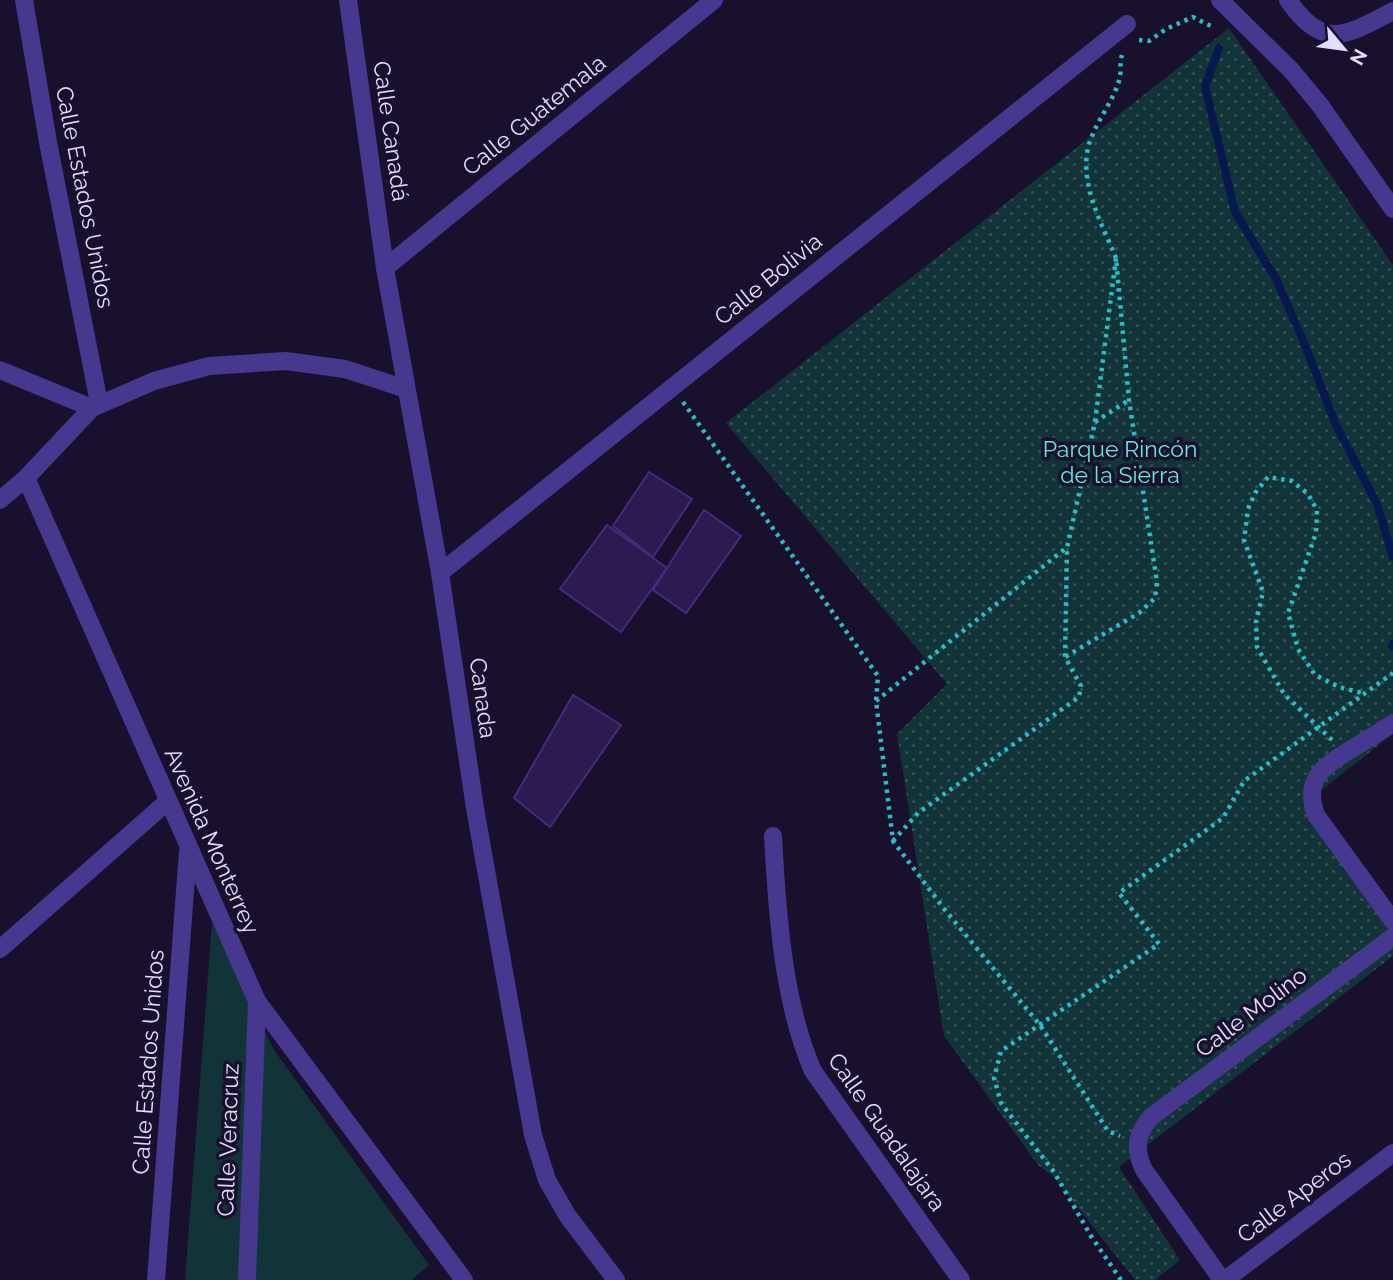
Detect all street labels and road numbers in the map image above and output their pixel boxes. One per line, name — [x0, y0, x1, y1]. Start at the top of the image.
street label: Calle Guatemala — [457, 49, 611, 181]
street label: Calle Canadá — [368, 59, 415, 203]
street label: Calle Estados Unidos — [51, 84, 120, 310]
street label: Calle Bolivia — [709, 227, 827, 330]
street label: Canada — [464, 656, 503, 740]
street label: Avenida Monterrey — [159, 744, 266, 938]
street label: Calle Estados Unidos — [126, 949, 169, 1175]
street label: Calle Molino — [1190, 961, 1312, 1062]
street label: Calle Guadalajara — [823, 1047, 952, 1216]
street label: Calle Veracruz — [211, 1063, 244, 1217]
street label: Calle Aperos — [1232, 1145, 1356, 1248]

